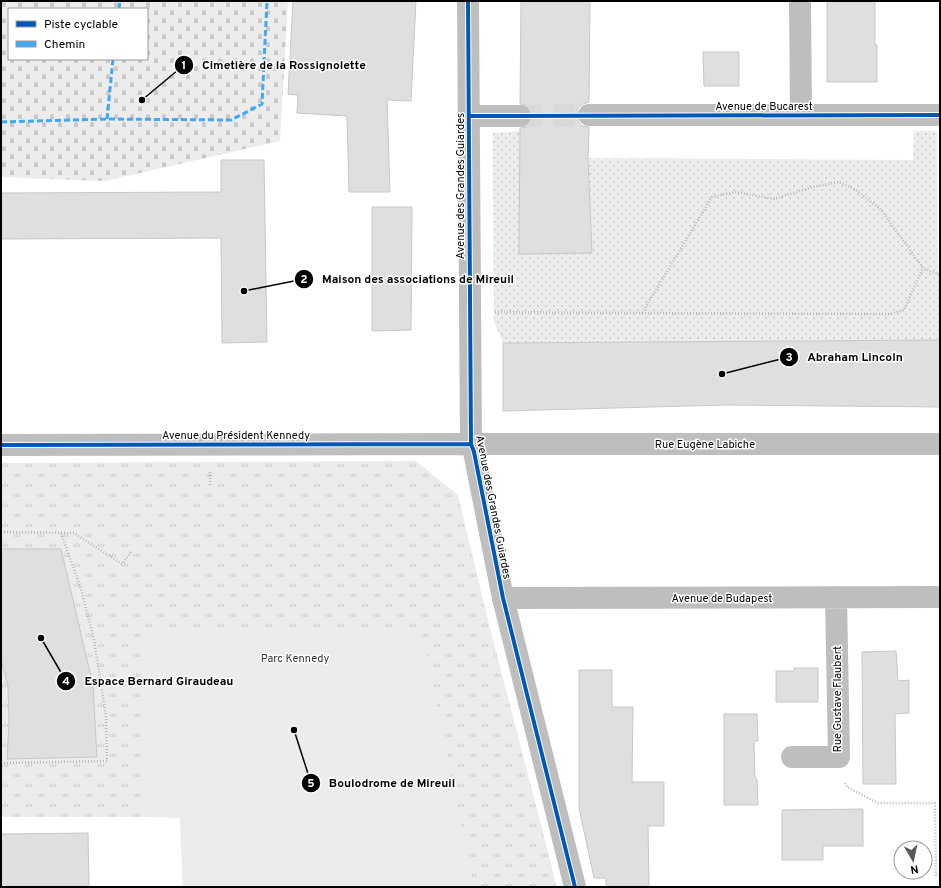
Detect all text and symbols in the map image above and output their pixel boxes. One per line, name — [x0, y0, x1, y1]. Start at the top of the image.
legend — [8, 8, 148, 60]
text: Piste cyclable — [44, 17, 118, 33]
text: Chemin — [44, 37, 85, 53]
callout: Cimetière de la Rossignolette — [174, 53, 374, 77]
text: 1 — [182, 58, 186, 74]
text: Cimetière de la Rossignolette — [202, 58, 366, 74]
street label: Avenue de Bucarest — [715, 100, 813, 114]
street label: Avenue des Grandes Guiardes — [454, 113, 468, 259]
callout: Maison des associations de Mireuil — [294, 267, 522, 291]
text: 2 — [300, 272, 308, 288]
text: Maison des associations de Mireuil — [322, 272, 514, 288]
callout: Abraham Lincoln — [779, 345, 911, 369]
text: 3 — [785, 350, 793, 366]
text: Abraham Lincoln — [807, 350, 903, 366]
street label: Avenue du Président Kennedy — [162, 429, 310, 443]
street label: Avenue des Grandes Guiardes — [472, 434, 514, 580]
street label: Rue Eugène Labiche — [655, 438, 755, 452]
street label: Avenue de Budapest — [672, 592, 772, 606]
street label: Rue Gustave Flaubert — [831, 646, 845, 752]
park label: Parc Kennedy — [261, 652, 329, 666]
callout: Espace Bernard Giraudeau — [56, 669, 241, 693]
text: 4 — [62, 674, 70, 690]
text: Espace Bernard Giraudeau — [85, 674, 233, 690]
callout: Boulodrome de Mireuil — [301, 771, 463, 795]
text: 5 — [307, 776, 315, 792]
text: Boulodrome de Mireuil — [329, 776, 455, 792]
north arrow — [893, 840, 933, 880]
text: N — [909, 861, 919, 876]

